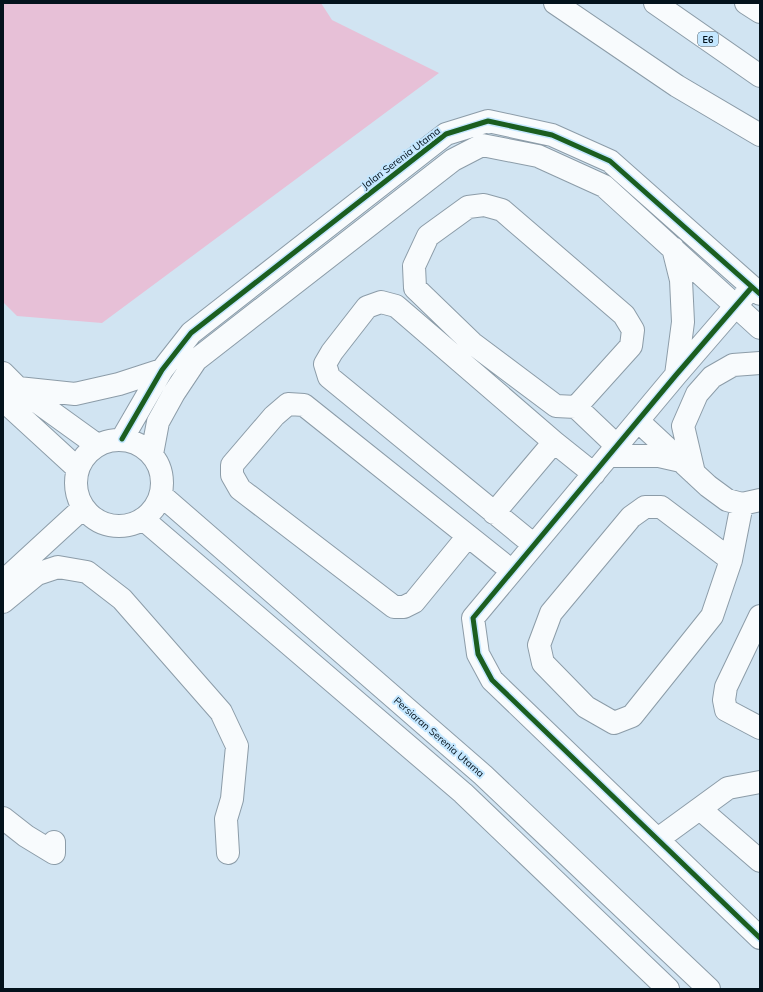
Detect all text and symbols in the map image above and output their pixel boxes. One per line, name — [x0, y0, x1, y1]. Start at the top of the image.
road number: E6 — [698, 32, 718, 46]
street label: Jalan Serenia Utama — [359, 124, 443, 192]
street label: Persiaran Serenia Utama — [391, 694, 487, 780]

